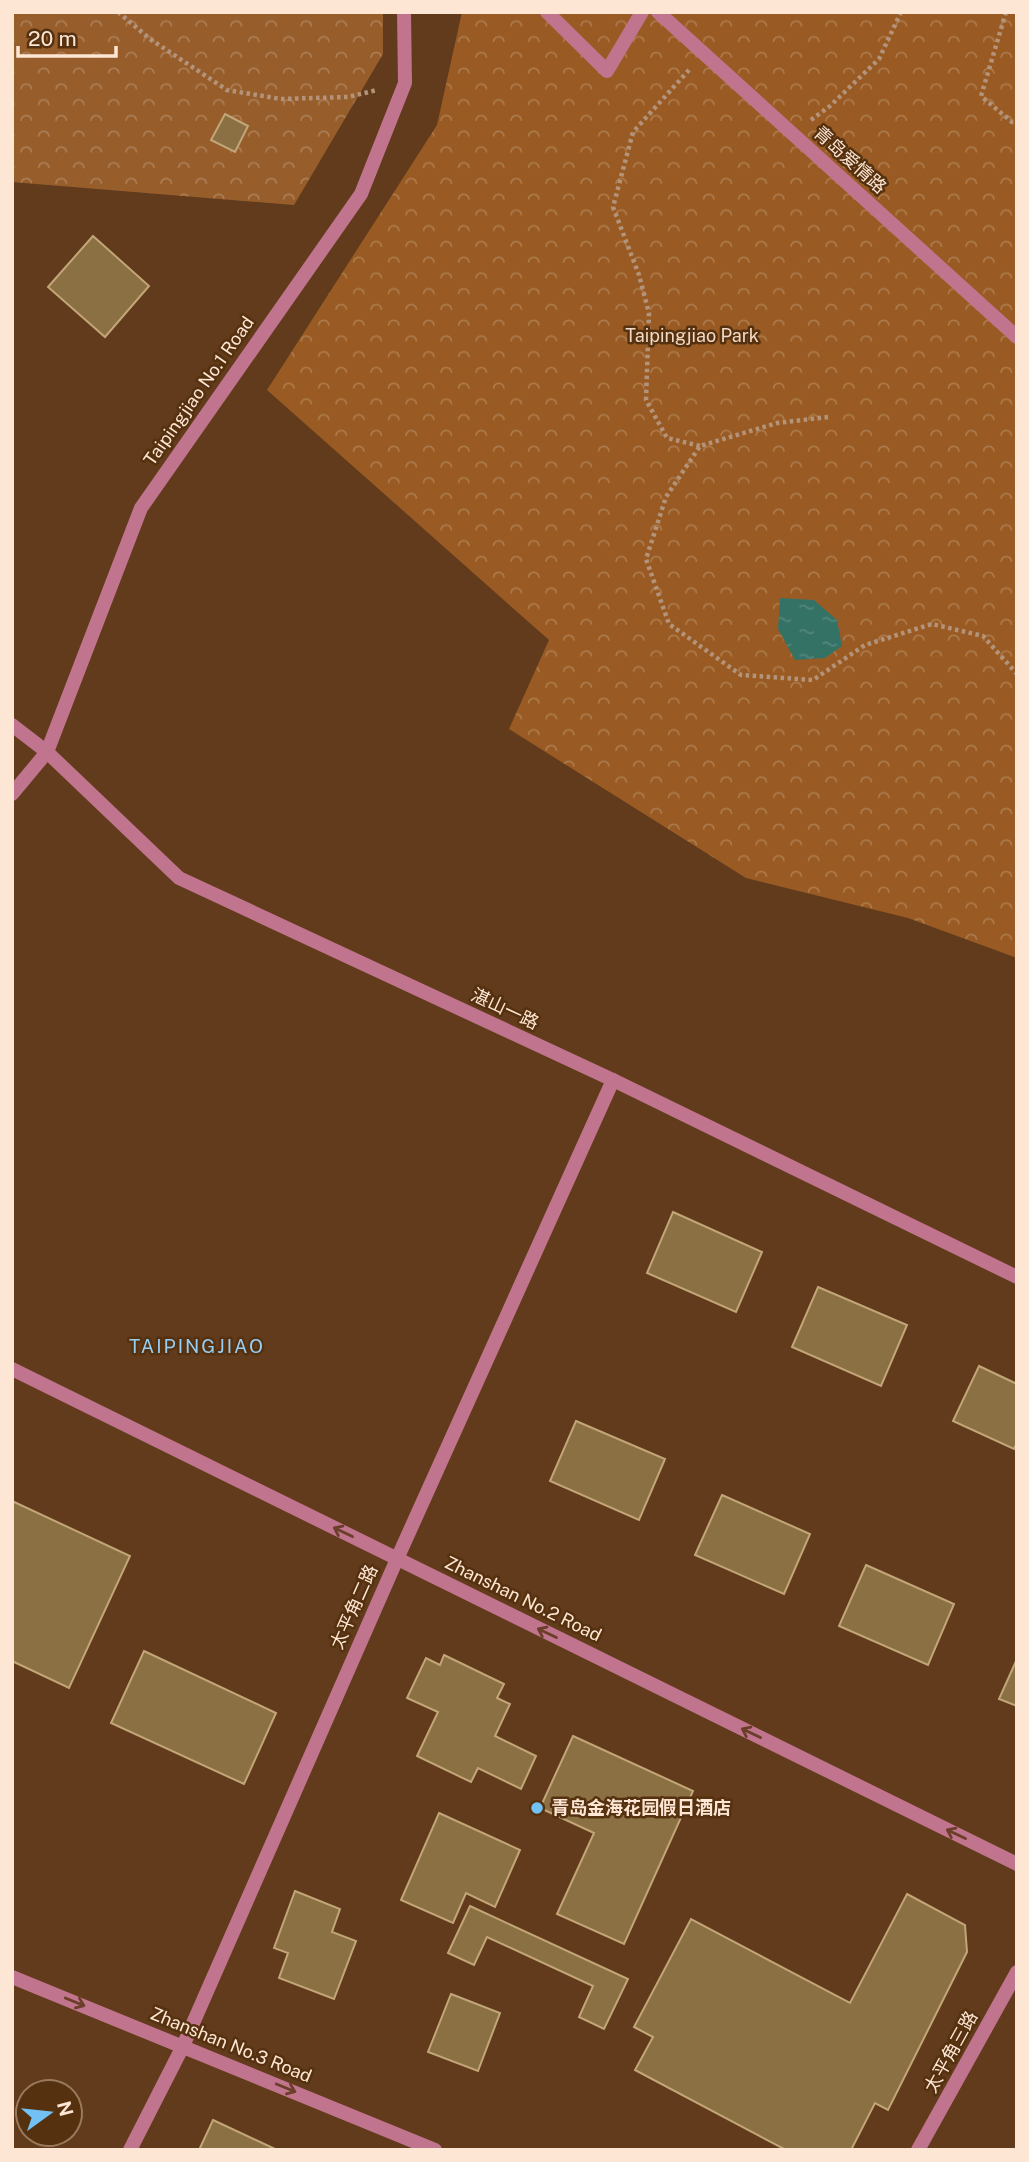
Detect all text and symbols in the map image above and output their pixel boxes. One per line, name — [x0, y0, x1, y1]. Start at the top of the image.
scale bar — [18, 14, 116, 58]
text: 20 m — [28, 26, 77, 51]
street label: 青岛爱情路 — [810, 122, 891, 198]
street label: Taipingjiao No.1 Road — [139, 312, 258, 469]
park label: Taipingjiao Park — [625, 325, 759, 346]
street label: 湛山一路 — [468, 984, 542, 1033]
district label: TAIPINGJIAO — [129, 1335, 265, 1357]
one-way arrow — [333, 1525, 354, 1539]
street label: Zhanshan No.2 Road — [441, 1551, 605, 1646]
street label: 太平角二路 — [326, 1561, 381, 1652]
one-way arrow — [537, 1626, 558, 1639]
one-way arrow — [741, 1726, 762, 1740]
place label: 青岛金海花园假日酒店 — [551, 1797, 731, 1818]
marker: 青岛金海花园假日酒店 — [529, 1800, 545, 1816]
one-way arrow — [946, 1826, 967, 1840]
one-way arrow — [64, 1997, 86, 2010]
street label: Zhanshan No.3 Road — [148, 2003, 315, 2086]
street label: 太平角三路 — [920, 2007, 982, 2096]
north arrow — [14, 2078, 84, 2148]
one-way arrow — [275, 2083, 296, 2096]
text: N — [53, 2099, 78, 2119]

